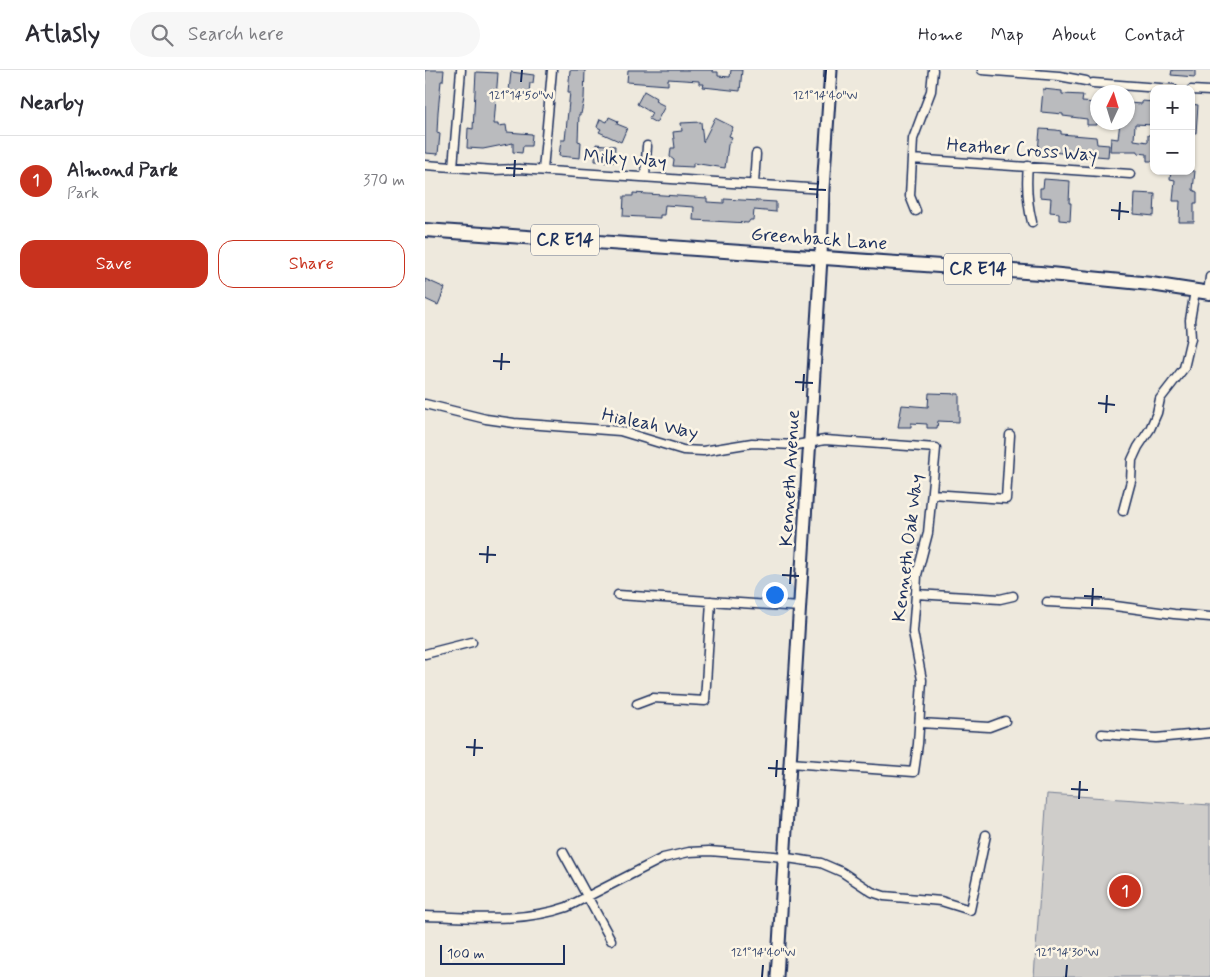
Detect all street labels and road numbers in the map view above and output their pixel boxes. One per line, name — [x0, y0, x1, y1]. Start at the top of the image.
street label: Heather Cross Way — [946, 132, 1098, 169]
street label: Milky Way — [582, 144, 667, 175]
street label: Greenback Lane — [750, 222, 888, 256]
road number: CR E14 — [531, 224, 599, 256]
road number: CR E14 — [944, 253, 1012, 284]
street label: Hialeah Way — [600, 402, 700, 446]
street label: Kenneth Avenue — [774, 409, 806, 547]
street label: Kenneth Oak Way — [887, 473, 929, 623]

